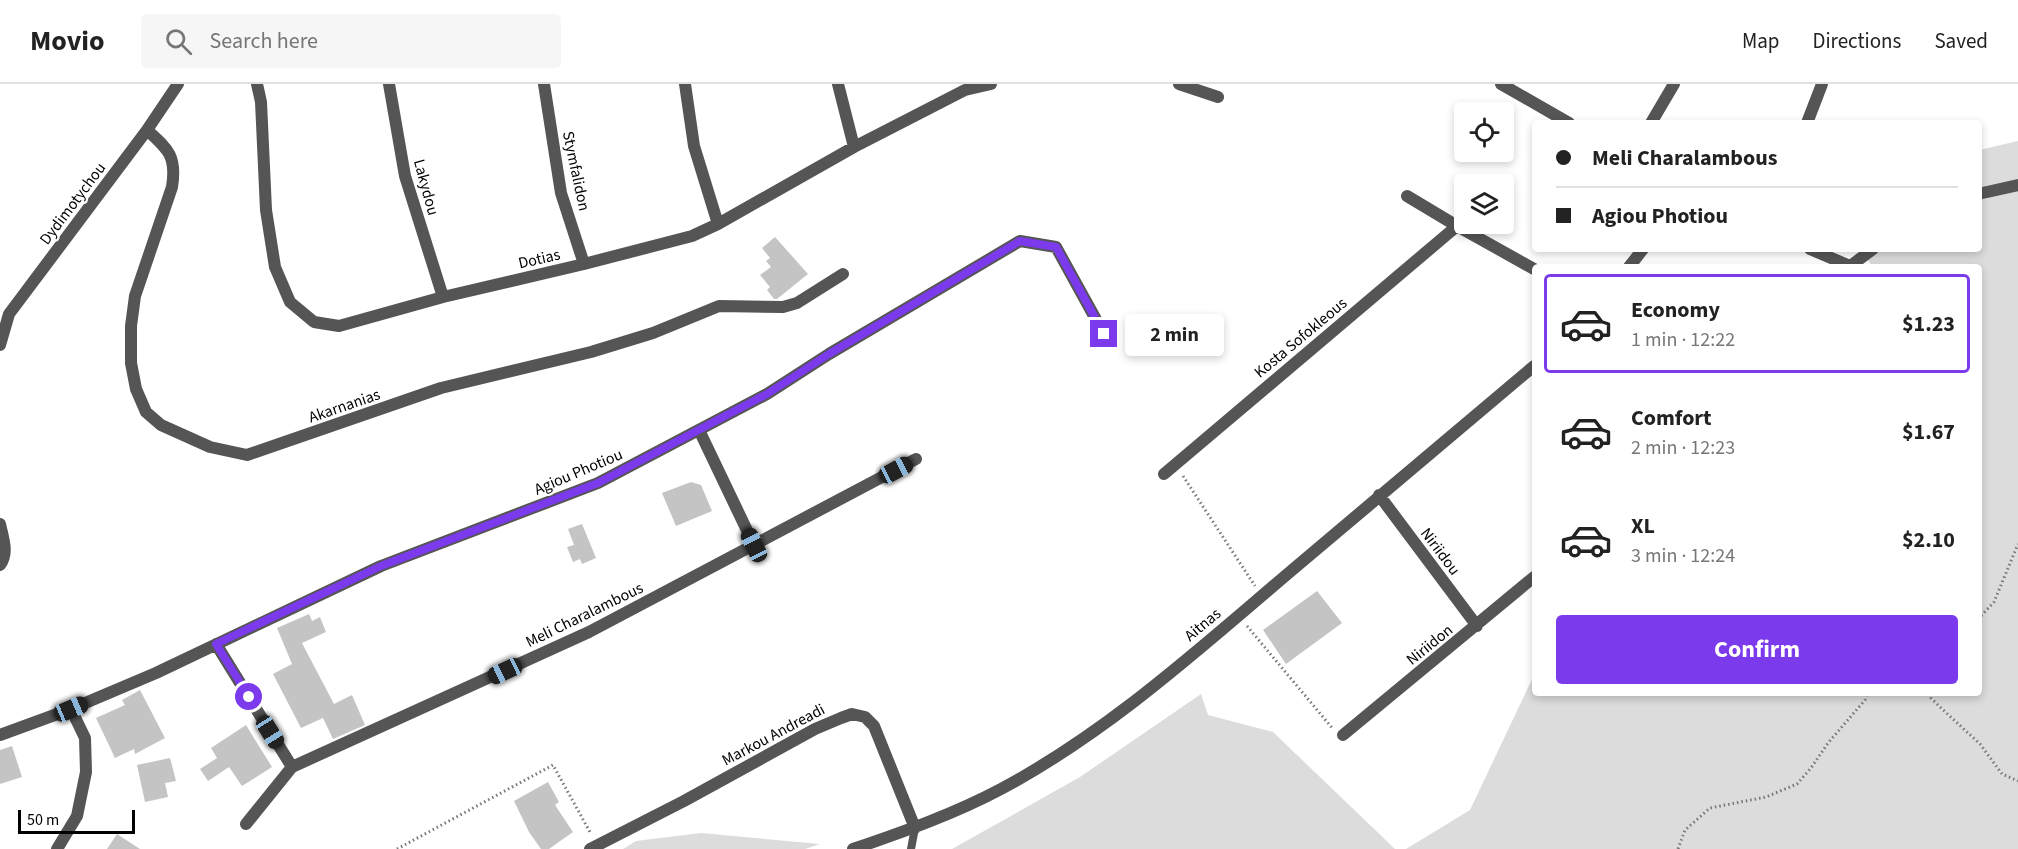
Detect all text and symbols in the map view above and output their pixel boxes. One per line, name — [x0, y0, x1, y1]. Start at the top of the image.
search box — [141, 14, 561, 68]
text: Movio — [30, 21, 105, 61]
icon: search — [162, 25, 195, 58]
text: Search here — [210, 25, 318, 57]
text: Map — [1742, 26, 1780, 56]
text: Directions — [1813, 26, 1901, 56]
text: Saved — [1934, 26, 1988, 56]
map controls — [1454, 102, 1514, 234]
button: locate — [1454, 102, 1514, 162]
street label: Stymfalidon — [557, 129, 595, 213]
text: Meli Charalambous — [1592, 142, 1777, 174]
street label: Lakydou — [408, 157, 444, 218]
street label: Dydimotychou — [35, 158, 111, 249]
button: layers — [1454, 174, 1514, 234]
text: Agiou Photiou — [1592, 200, 1728, 232]
street label: Dotias — [516, 243, 563, 274]
street label: Kosta Sofokleous — [1250, 292, 1352, 383]
text: Economy — [1631, 294, 1720, 326]
icon: car — [1559, 297, 1613, 351]
text: $1.23 — [1902, 308, 1955, 340]
callout: 2 min — [1125, 313, 1224, 355]
route end — [1090, 320, 1117, 347]
text: 2 min — [1150, 321, 1199, 349]
text: 1 min · 12:22 — [1631, 326, 1735, 354]
street label: Akarnanias — [306, 383, 383, 428]
text: Comfort — [1631, 402, 1712, 434]
icon: car — [1559, 405, 1613, 459]
text: $1.67 — [1902, 416, 1955, 448]
text: 2 min · 12:23 — [1631, 434, 1735, 462]
street label: Agiou Photiou — [531, 443, 626, 500]
car — [876, 454, 916, 486]
text: XL — [1631, 510, 1655, 542]
icon: car — [1559, 513, 1613, 567]
street label: Niriidou — [1415, 523, 1465, 580]
text: $2.10 — [1902, 524, 1955, 556]
car — [738, 525, 770, 565]
text: 3 min · 12:24 — [1631, 542, 1735, 570]
street label: Meli Charalambous — [522, 577, 647, 653]
street label: Aitnas — [1180, 603, 1226, 647]
button: Confirm — [1556, 615, 1958, 684]
street label: Niriidon — [1402, 619, 1458, 670]
car — [485, 655, 525, 687]
route start — [235, 683, 262, 710]
car — [51, 694, 91, 724]
street label: Markou Andreadi — [718, 698, 829, 771]
car — [253, 712, 287, 752]
scale bar — [18, 807, 135, 834]
text: 50 m — [27, 809, 59, 831]

